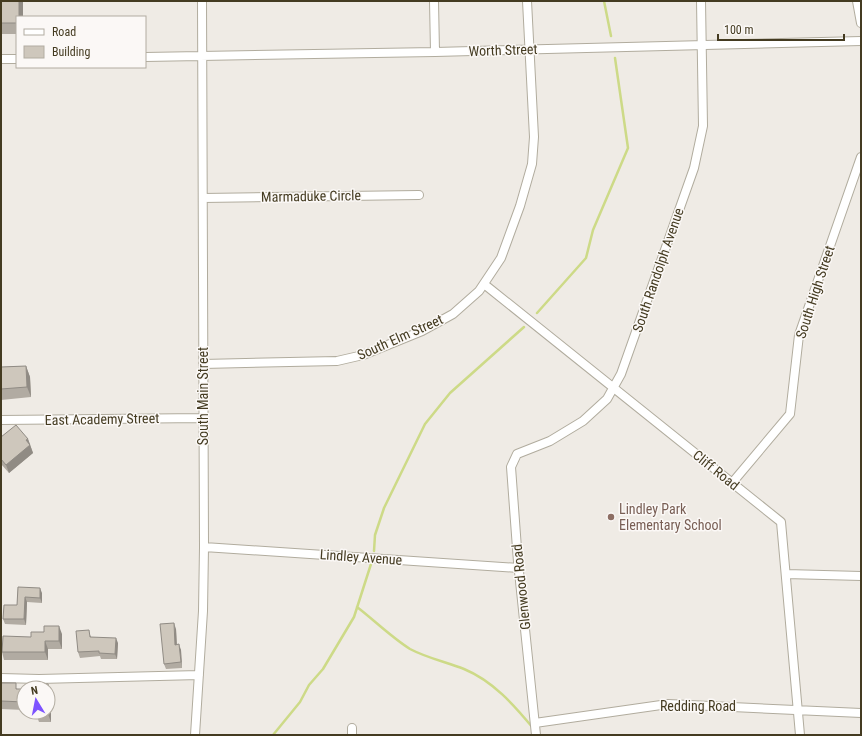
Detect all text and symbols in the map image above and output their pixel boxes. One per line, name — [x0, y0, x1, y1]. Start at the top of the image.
legend — [16, 16, 146, 68]
scale bar — [718, 16, 844, 42]
text: 100 m — [724, 23, 754, 37]
text: Road — [52, 25, 76, 39]
street label: Worth Street — [468, 41, 538, 59]
text: Building — [52, 45, 90, 59]
street label: Marmaduke Circle — [261, 187, 362, 205]
street label: South Randolph Avenue — [629, 205, 687, 334]
street label: South High Street — [792, 244, 838, 340]
street label: South Elm Street — [355, 311, 445, 363]
street label: South Main Street — [195, 347, 211, 445]
street label: East Academy Street — [45, 410, 159, 428]
street label: Cliff Road — [690, 447, 742, 493]
place label: Lindley Park Elementary School — [619, 501, 722, 533]
marker: Lindley Park Elementary School — [606, 512, 616, 522]
street label: Glenwood Road — [509, 543, 533, 631]
street label: Lindley Avenue — [319, 546, 403, 568]
north arrow — [16, 680, 56, 720]
text: N — [30, 684, 39, 698]
street label: Redding Road — [660, 698, 736, 714]

